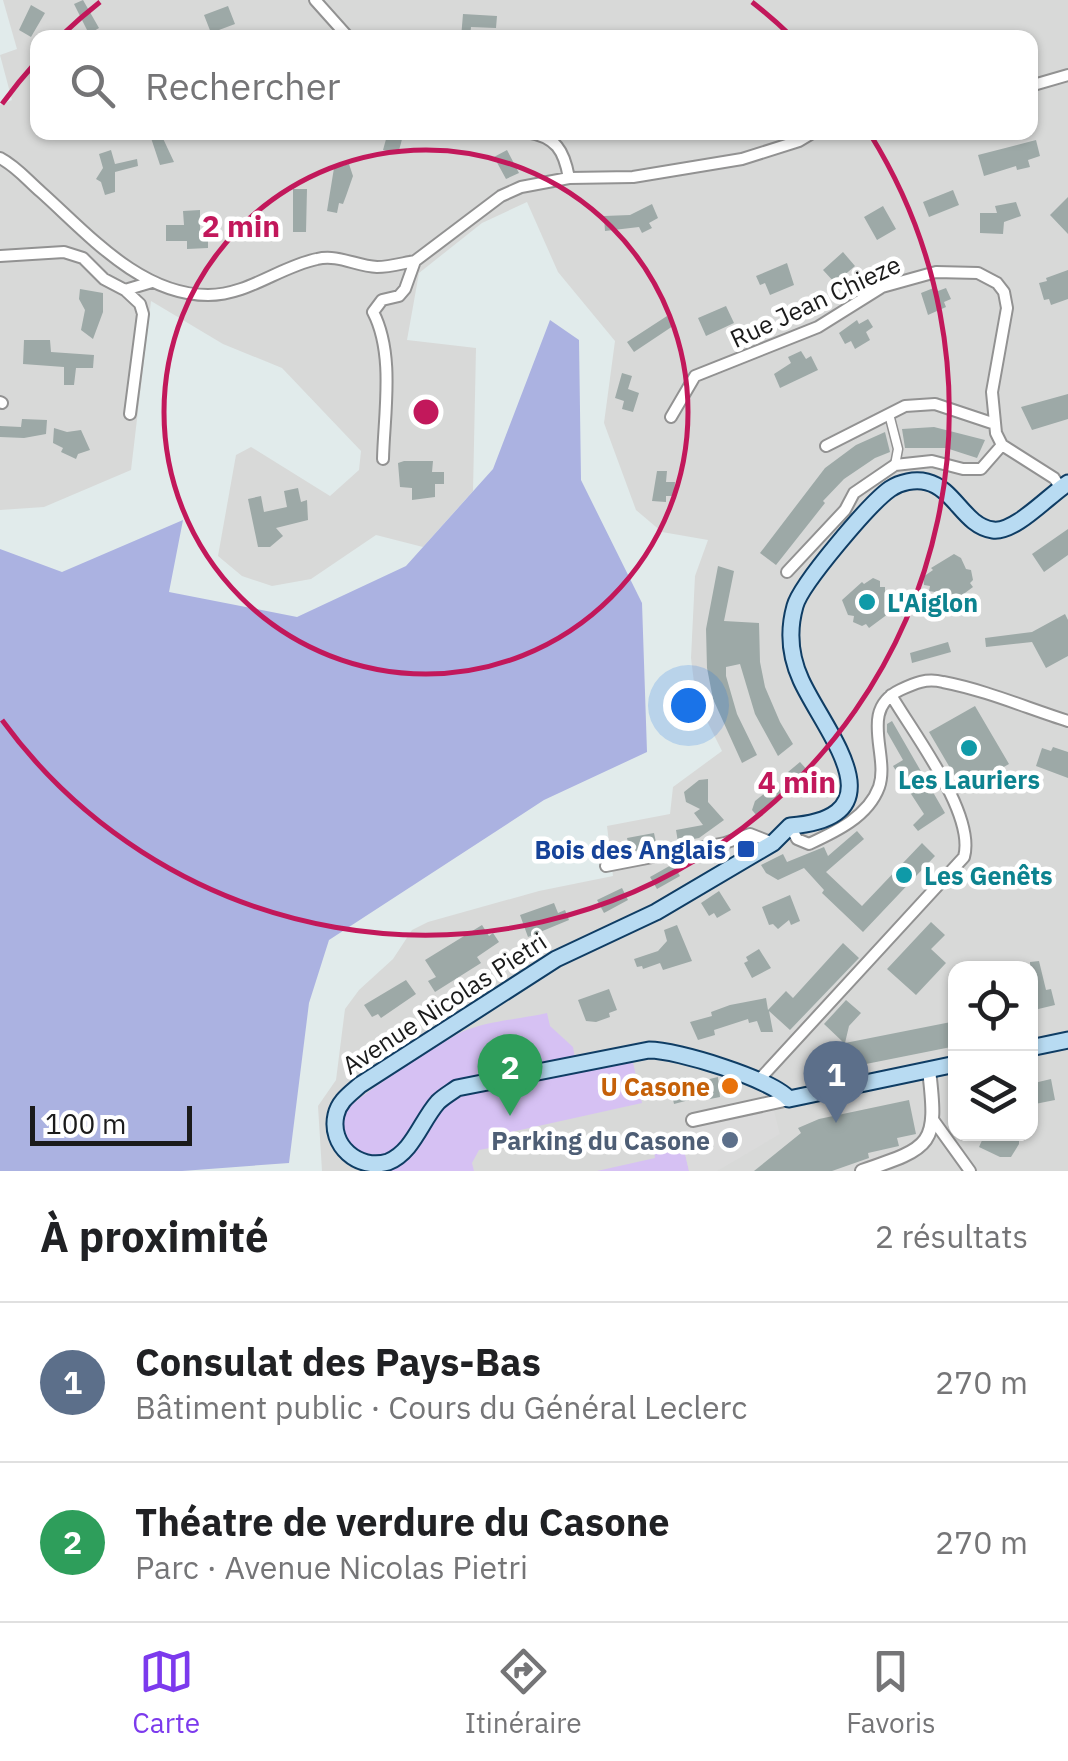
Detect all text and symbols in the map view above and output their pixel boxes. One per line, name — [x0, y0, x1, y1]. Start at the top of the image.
search box — [30, 30, 1038, 140]
icon: search — [65, 58, 120, 113]
text: Rechercher — [145, 61, 340, 110]
text: 2 min — [202, 206, 280, 245]
street label: Rue Jean Chieze — [724, 247, 906, 355]
centre of rings — [408, 394, 444, 430]
place label: L'Aiglon — [887, 586, 978, 619]
marker: L'Aiglon — [856, 591, 878, 613]
your location — [663, 680, 714, 731]
marker: Les Lauriers — [958, 737, 980, 759]
text: 4 min — [758, 762, 836, 801]
place label: Les Lauriers — [898, 763, 1040, 796]
place label: Bois des Anglais — [534, 833, 726, 866]
marker: Bois des Anglais — [735, 838, 757, 860]
place label: Les Genêts — [924, 859, 1053, 892]
marker: Les Genêts — [893, 864, 915, 886]
street label: Avenue Nicolas Pietri — [336, 925, 552, 1081]
map controls — [948, 961, 1038, 1141]
button: locate — [948, 961, 1038, 1051]
pin: 2 — [478, 1034, 542, 1116]
pin: 1 — [804, 1040, 868, 1123]
button: layers — [948, 1051, 1038, 1141]
place label: U Casone — [601, 1070, 710, 1103]
marker: U Casone — [719, 1075, 741, 1097]
scale bar — [30, 1101, 192, 1146]
text: 100 m — [45, 1105, 126, 1142]
place label: Parking du Casone — [491, 1124, 710, 1157]
marker: Parking du Casone — [719, 1129, 741, 1151]
text: À proximité — [40, 1209, 269, 1264]
text: 2 résultats — [875, 1215, 1028, 1257]
text: Consulat des Pays-Bas — [135, 1337, 541, 1386]
text: 1 — [63, 1361, 82, 1403]
text: 270 m — [935, 1361, 1028, 1403]
text: Bâtiment public · Cours du Général Leclerc — [135, 1386, 747, 1428]
text: Théatre de verdure du Casone — [135, 1497, 670, 1546]
text: 2 — [63, 1521, 82, 1563]
text: 270 m — [935, 1521, 1028, 1563]
text: Parc · Avenue Nicolas Pietri — [135, 1546, 528, 1588]
tab: Carte — [132, 1644, 200, 1741]
tab: Itinéraire — [465, 1644, 582, 1741]
tab: Favoris — [846, 1644, 936, 1741]

